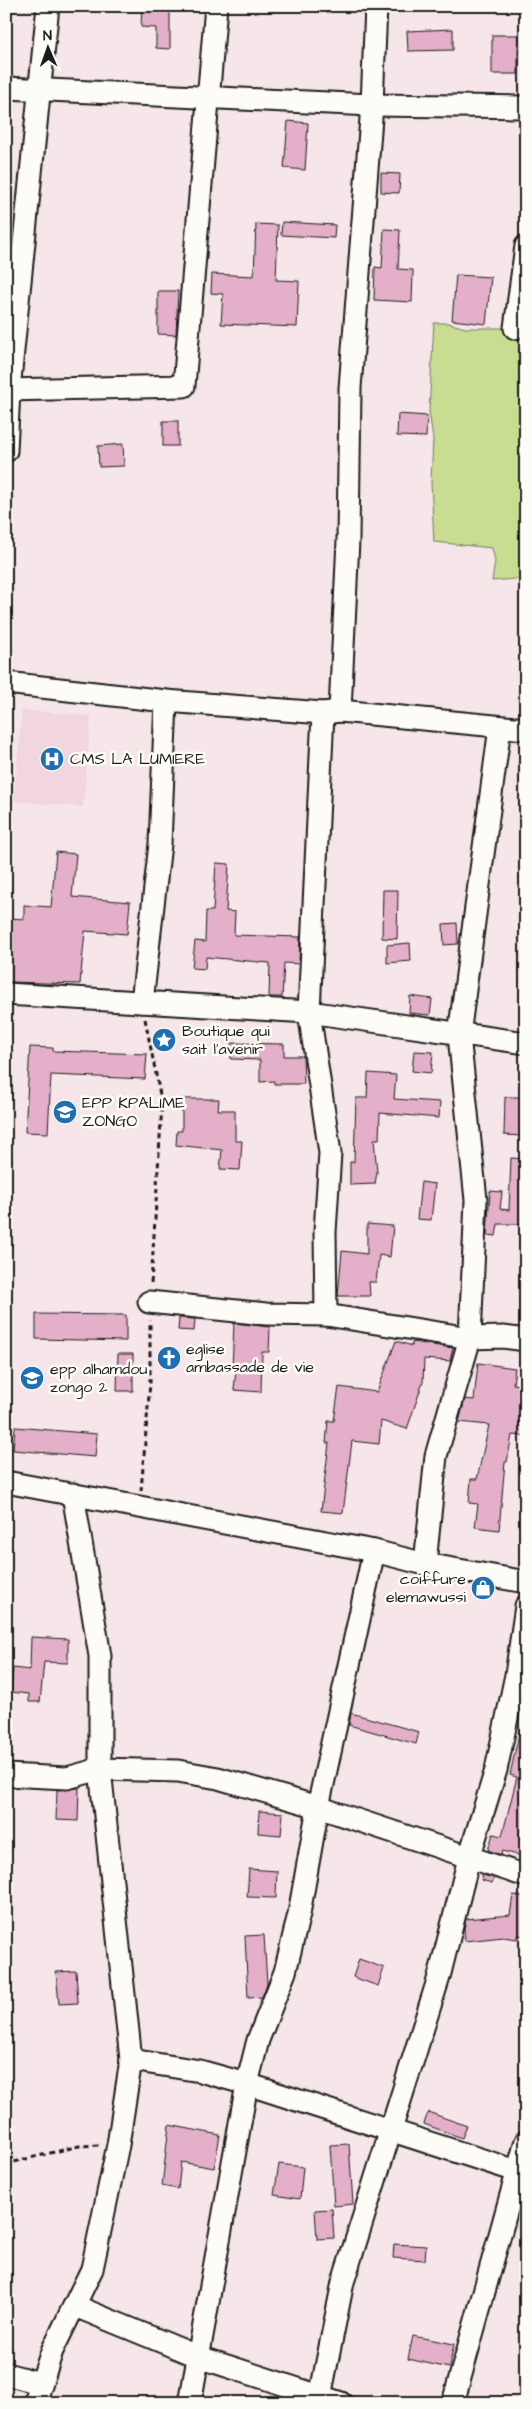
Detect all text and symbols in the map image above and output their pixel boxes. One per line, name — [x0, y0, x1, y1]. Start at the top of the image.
north arrow — [22, 22, 72, 72]
text: N — [43, 26, 53, 46]
hospital icon: CMS LA LUMIERE — [39, 746, 65, 772]
place label: CMS LA LUMIERE — [70, 748, 206, 770]
place label: Boutique qui sait l'avenir — [182, 1020, 270, 1060]
place icon: Boutique qui sait l'avenir — [151, 1027, 177, 1053]
place label: EPP KPALIME ZONGO — [82, 1092, 185, 1132]
school or university icon: EPP KPALIME ZONGO — [52, 1099, 78, 1125]
place label: eglise ambassade de vie — [186, 1338, 314, 1378]
church icon: eglise ambassade de vie — [156, 1345, 182, 1371]
place label: epp alhamdou zongo 2 — [50, 1358, 147, 1399]
school or university icon: epp alhamdou zongo 2 — [19, 1365, 45, 1391]
place label: coiffure elemawussi — [386, 1568, 467, 1608]
shop icon: coiffure elemawussi — [470, 1575, 496, 1601]

